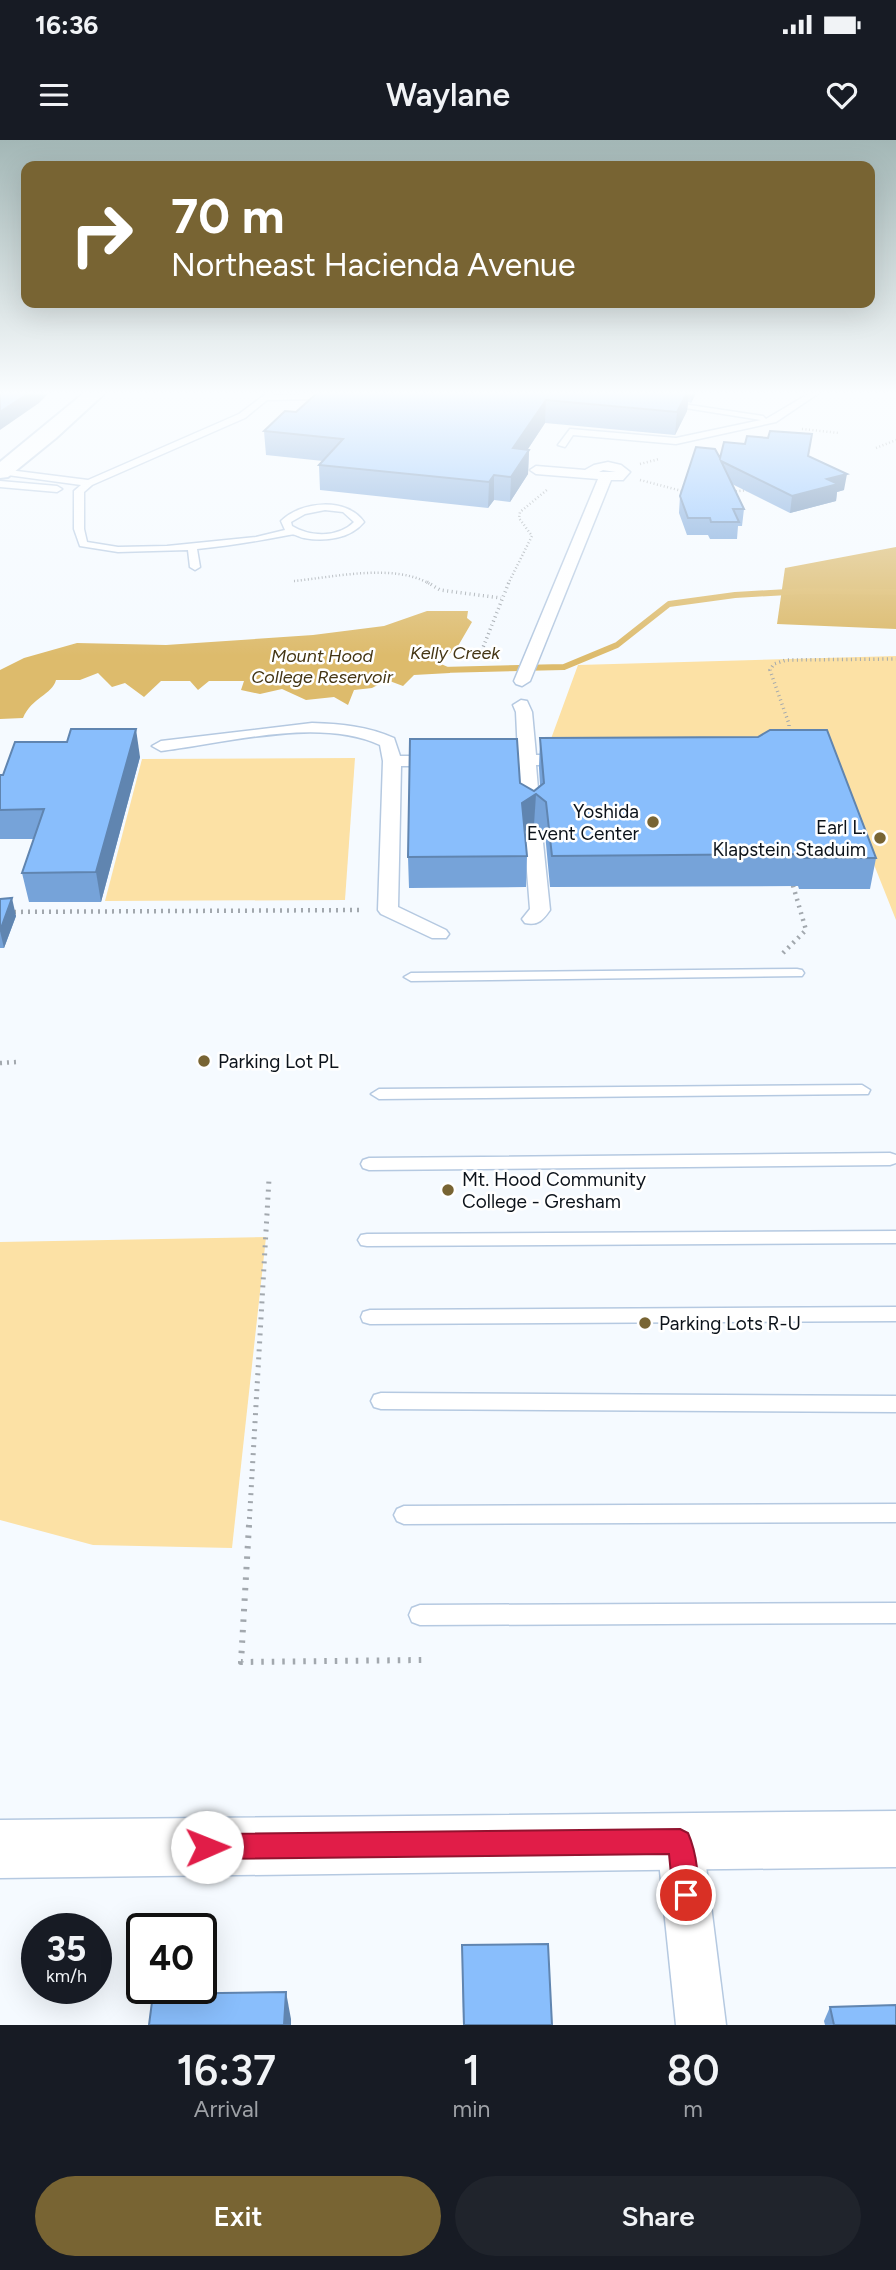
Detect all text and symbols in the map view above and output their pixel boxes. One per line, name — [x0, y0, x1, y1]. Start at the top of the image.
text: 16:36 — [35, 9, 98, 41]
icon: menu — [35, 76, 73, 114]
text: Waylane — [386, 76, 510, 114]
icon: heart — [823, 76, 861, 114]
text: 70 m — [171, 186, 284, 245]
icon: right — [56, 189, 147, 280]
text: Northeast Hacienda Avenue — [171, 246, 575, 284]
water label: Kelly Creek — [410, 642, 501, 664]
water label: Mount Hood College Reservoir — [251, 645, 394, 688]
place label: Yoshida Event Center — [527, 800, 640, 845]
marker: Yoshida Event Center — [645, 814, 661, 830]
place label: Earl L. Klapstein Staduim — [712, 816, 866, 861]
marker: Earl L. Klapstein Staduim — [872, 830, 888, 846]
place label: Parking Lot PL — [218, 1050, 339, 1073]
marker: Parking Lot PL — [196, 1053, 212, 1069]
place label: Mt. Hood Community College - Gresham — [462, 1168, 646, 1213]
marker: Mt. Hood Community College - Gresham — [440, 1182, 456, 1198]
place label: Parking Lots R-U — [659, 1312, 801, 1335]
marker: Parking Lots R-U — [637, 1315, 653, 1331]
position arrow — [170, 1810, 244, 1884]
pin — [656, 1865, 716, 1925]
icon: arrive — [667, 1876, 705, 1914]
speed limit sign: 40 — [126, 1913, 217, 2004]
text: 35 — [47, 1928, 86, 1970]
text: km/h — [46, 1965, 87, 1987]
text: 16:37 — [176, 2045, 276, 2096]
text: 1 — [463, 2045, 480, 2096]
text: 80 — [667, 2045, 720, 2096]
text: Arrival — [194, 2095, 259, 2123]
text: min — [453, 2095, 490, 2123]
text: m — [683, 2095, 703, 2123]
button: Exit — [35, 2176, 441, 2256]
button: Share — [455, 2176, 861, 2256]

